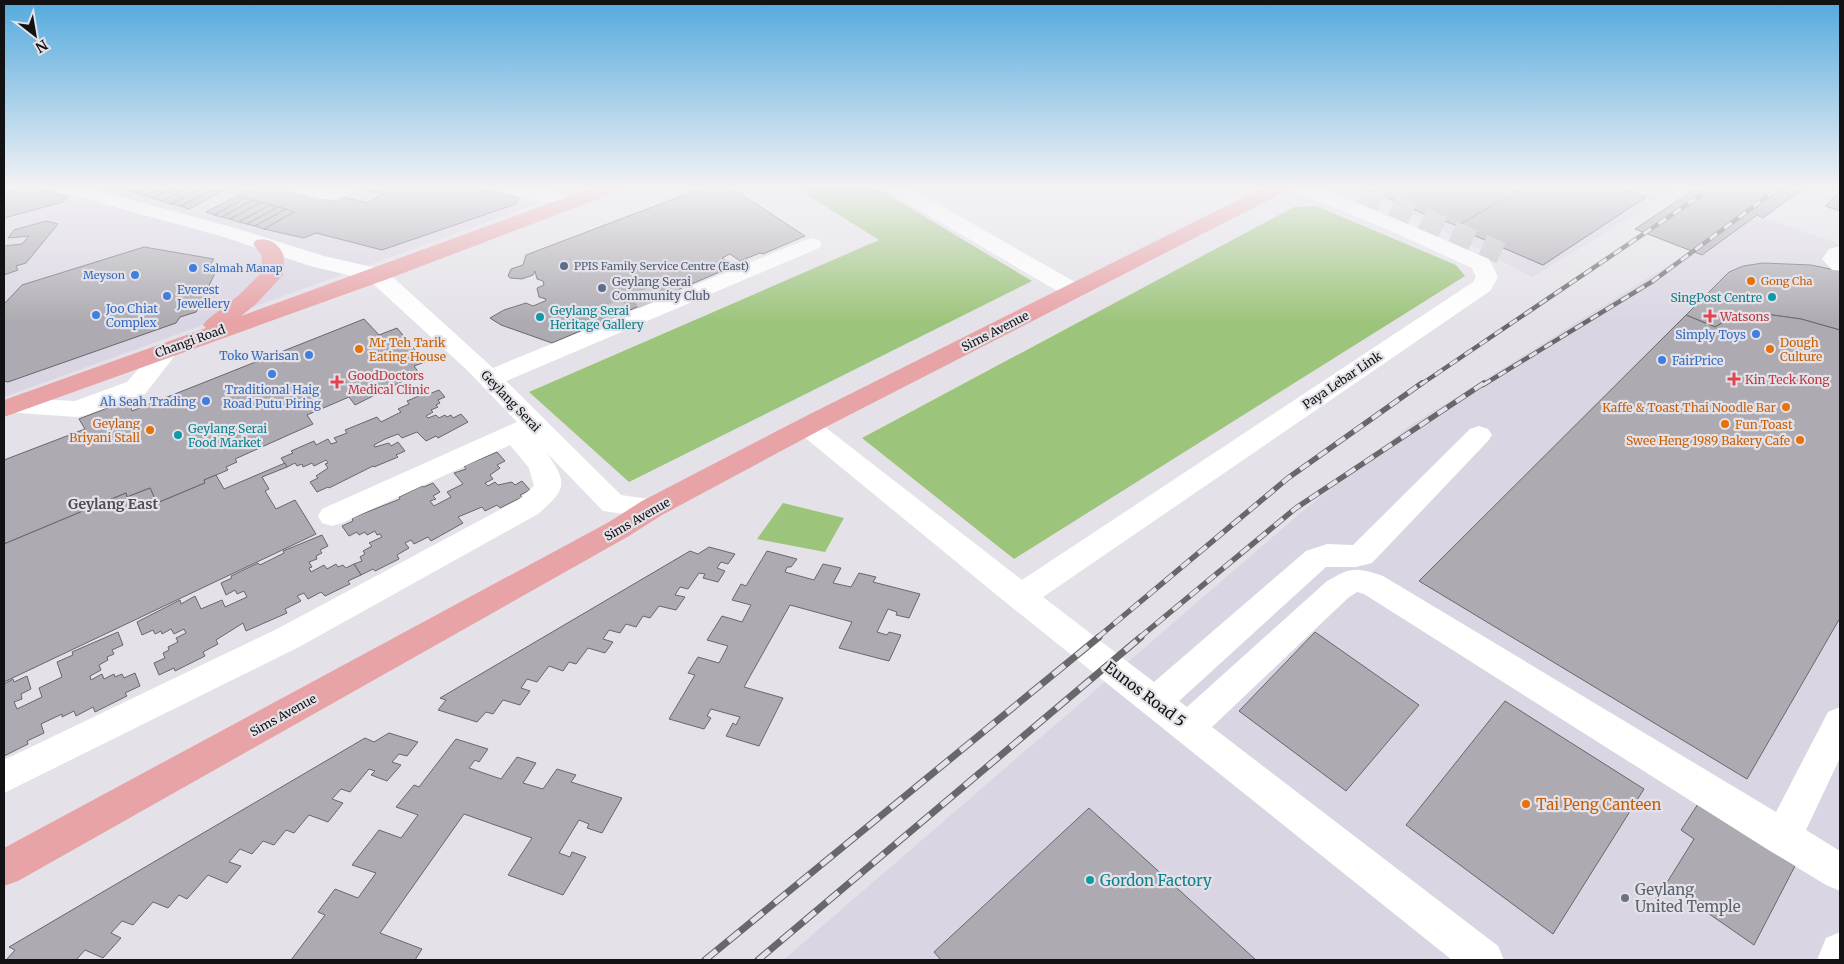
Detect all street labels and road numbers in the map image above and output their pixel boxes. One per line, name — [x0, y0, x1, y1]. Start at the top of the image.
street label: Sims Avenue — [959, 308, 1031, 354]
street label: Changi Road — [153, 321, 227, 361]
street label: Paya Lebar Link — [1299, 348, 1385, 412]
street label: Geylang Serai — [478, 367, 544, 435]
street label: Sims Avenue — [601, 494, 673, 544]
street label: Eunos Road 5 — [1101, 657, 1189, 731]
street label: Sims Avenue — [247, 691, 319, 739]

